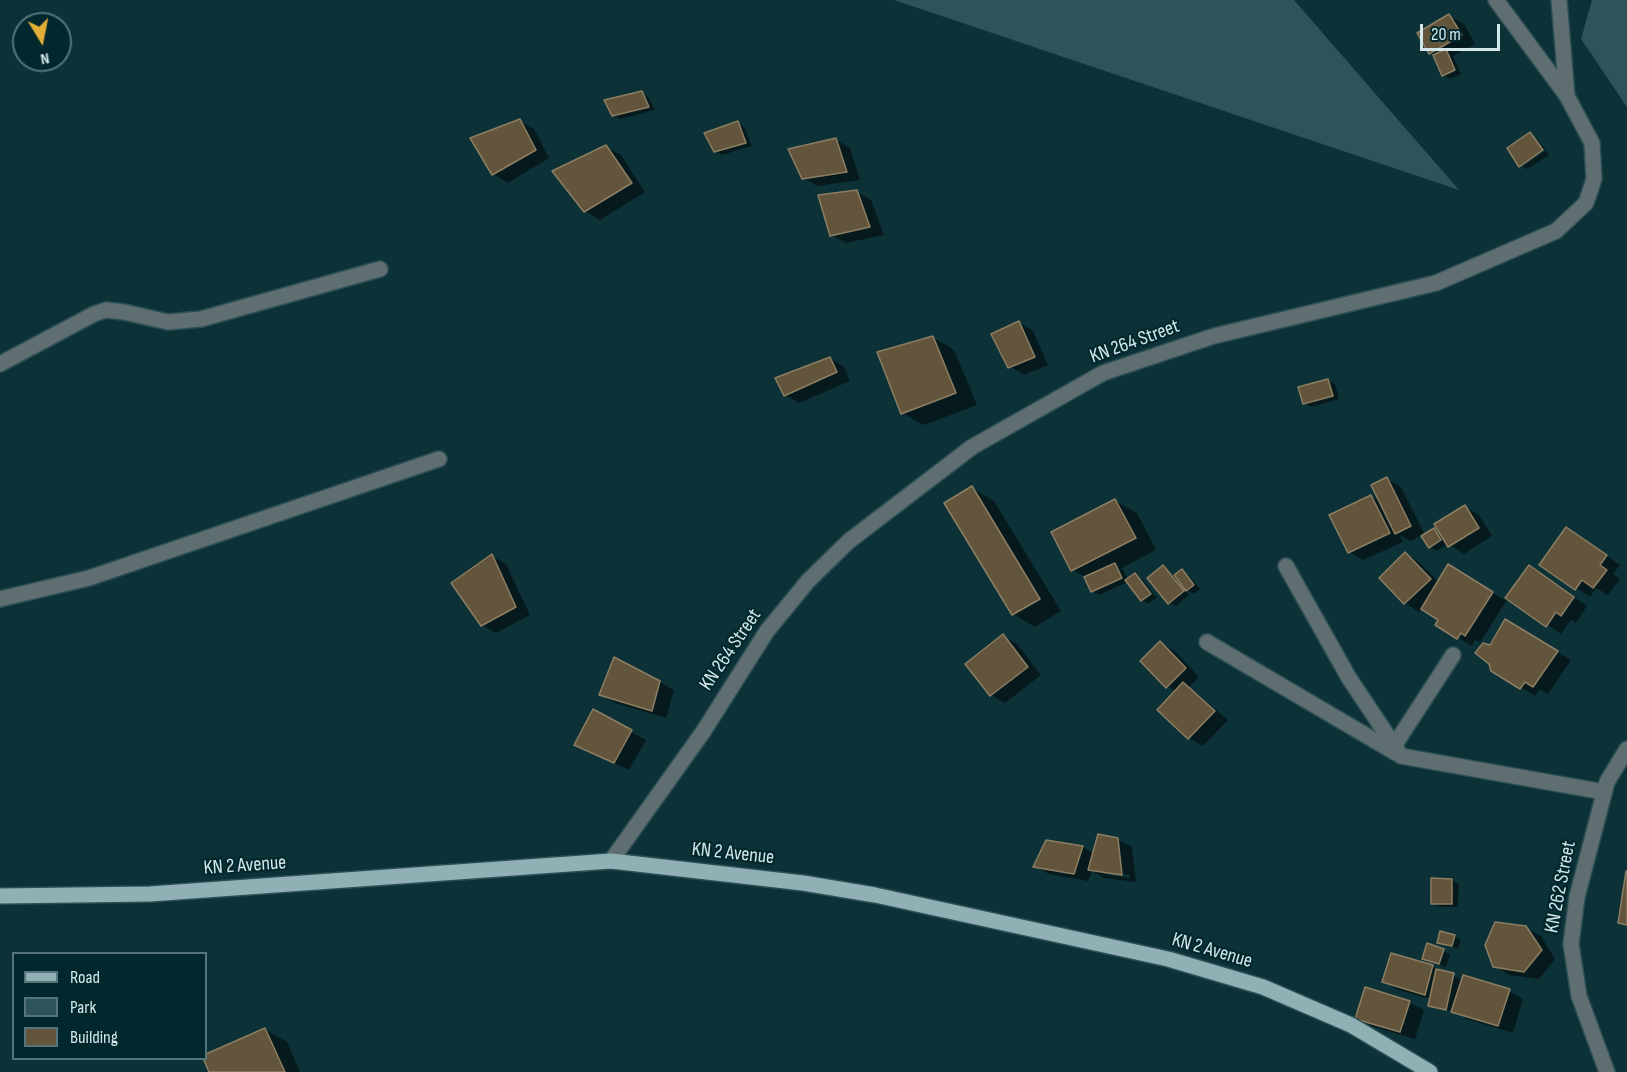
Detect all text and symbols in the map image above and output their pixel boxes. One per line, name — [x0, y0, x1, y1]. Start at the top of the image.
north arrow — [12, 12, 72, 72]
scale bar — [1423, 12, 1502, 50]
text: 20 m — [1431, 24, 1461, 45]
text: N — [39, 48, 51, 68]
street label: KN 264 Street — [1087, 315, 1183, 369]
street label: KN 264 Street — [695, 605, 767, 695]
street label: KN 2 Avenue — [691, 838, 775, 870]
street label: KN 262 Street — [1540, 839, 1582, 935]
street label: KN 2 Avenue — [203, 851, 287, 881]
street label: KN 2 Avenue — [1169, 928, 1255, 974]
legend — [12, 952, 207, 1060]
text: Road — [70, 967, 100, 988]
text: Park — [70, 997, 96, 1018]
text: Building — [70, 1027, 118, 1048]

